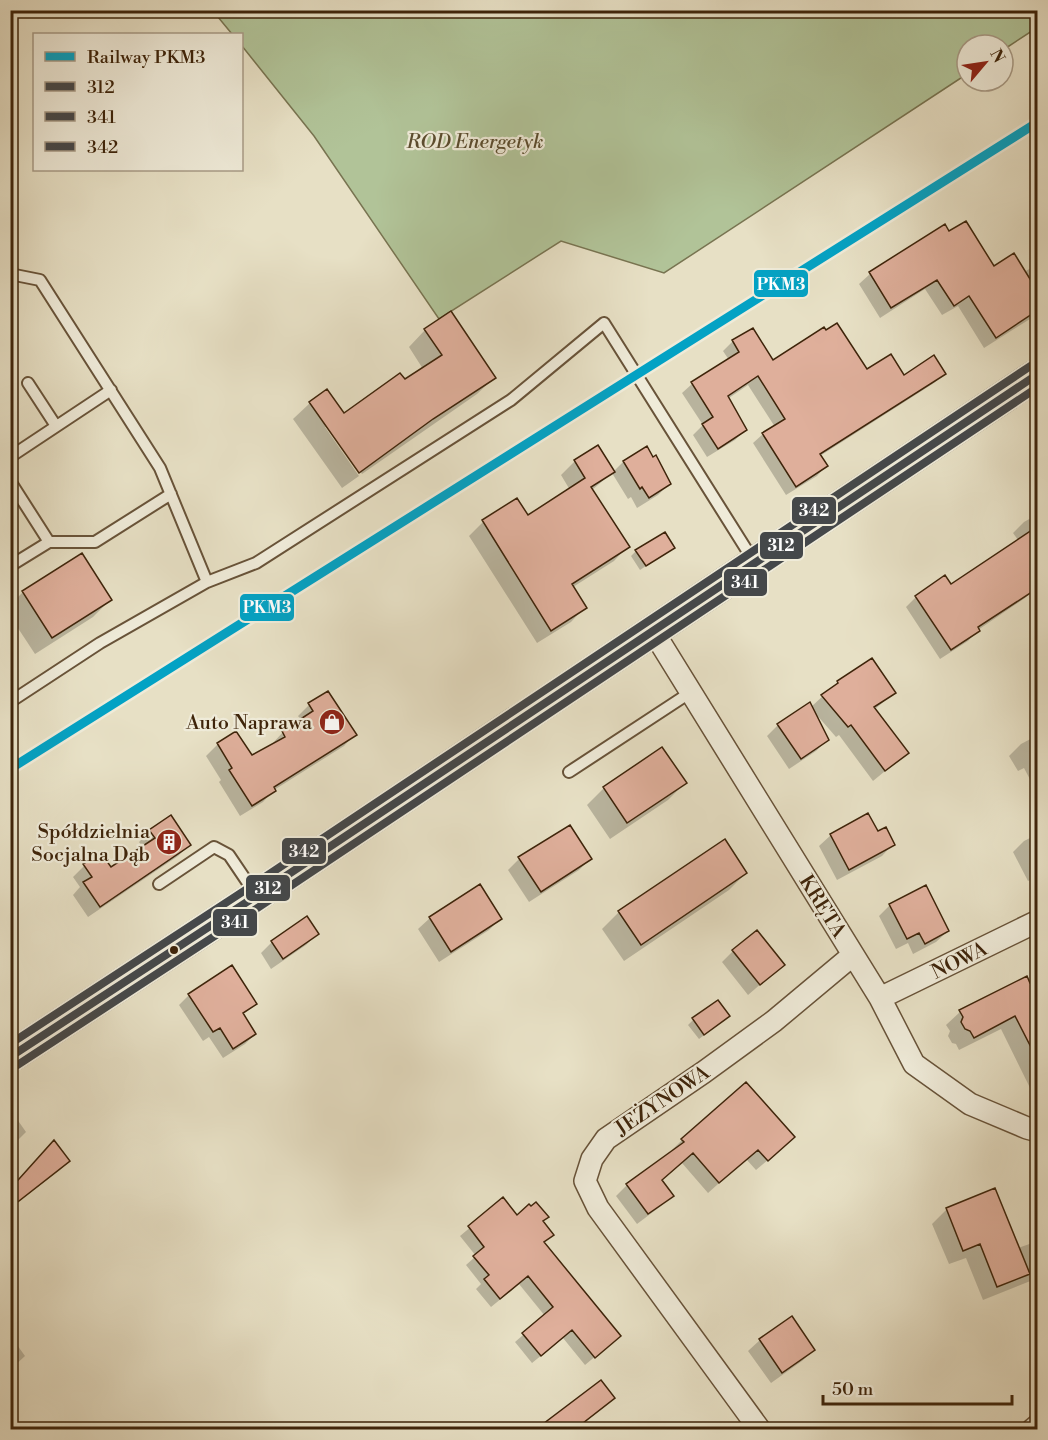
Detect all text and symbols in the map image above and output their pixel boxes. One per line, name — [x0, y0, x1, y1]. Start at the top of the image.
legend — [33, 33, 243, 171]
north arrow — [955, 33, 1015, 93]
text: Railway PKM3 — [87, 46, 206, 69]
text: N — [985, 46, 1009, 67]
text: 312 — [87, 76, 115, 99]
text: 341 — [87, 106, 116, 129]
park label: ROD Energetyk — [406, 130, 543, 155]
text: 342 — [87, 136, 118, 159]
line badge: PKM3 — [753, 269, 809, 298]
text: PKM3 — [757, 275, 806, 295]
line badge: 342 — [791, 496, 837, 525]
text: 342 — [799, 501, 829, 521]
line badge: 312 — [759, 531, 804, 560]
text: 312 — [767, 536, 795, 556]
line badge: 341 — [723, 568, 768, 597]
text: 341 — [731, 573, 759, 593]
line badge: PKM3 — [239, 593, 295, 622]
text: PKM3 — [243, 598, 292, 618]
shop icon: Auto Naprawa — [317, 707, 347, 737]
place label: Auto Naprawa — [185, 711, 313, 736]
place label: Spółdzielnia Socjalna Dąb — [31, 820, 151, 868]
building icon: Spółdzielnia Socjalna Dąb — [154, 827, 184, 857]
line badge: 342 — [281, 837, 327, 865]
text: 342 — [289, 842, 319, 862]
street label: KRĘTA — [793, 871, 851, 944]
line badge: 312 — [245, 874, 291, 902]
text: 312 — [254, 879, 282, 899]
line badge: 341 — [212, 908, 258, 937]
text: 341 — [221, 913, 249, 933]
street label: NOWA — [928, 937, 993, 986]
unlabelled marker — [168, 944, 180, 956]
street label: JEŻYNOWA — [610, 1059, 716, 1142]
scale bar — [823, 1368, 1012, 1406]
text: 50 m — [832, 1378, 874, 1401]

